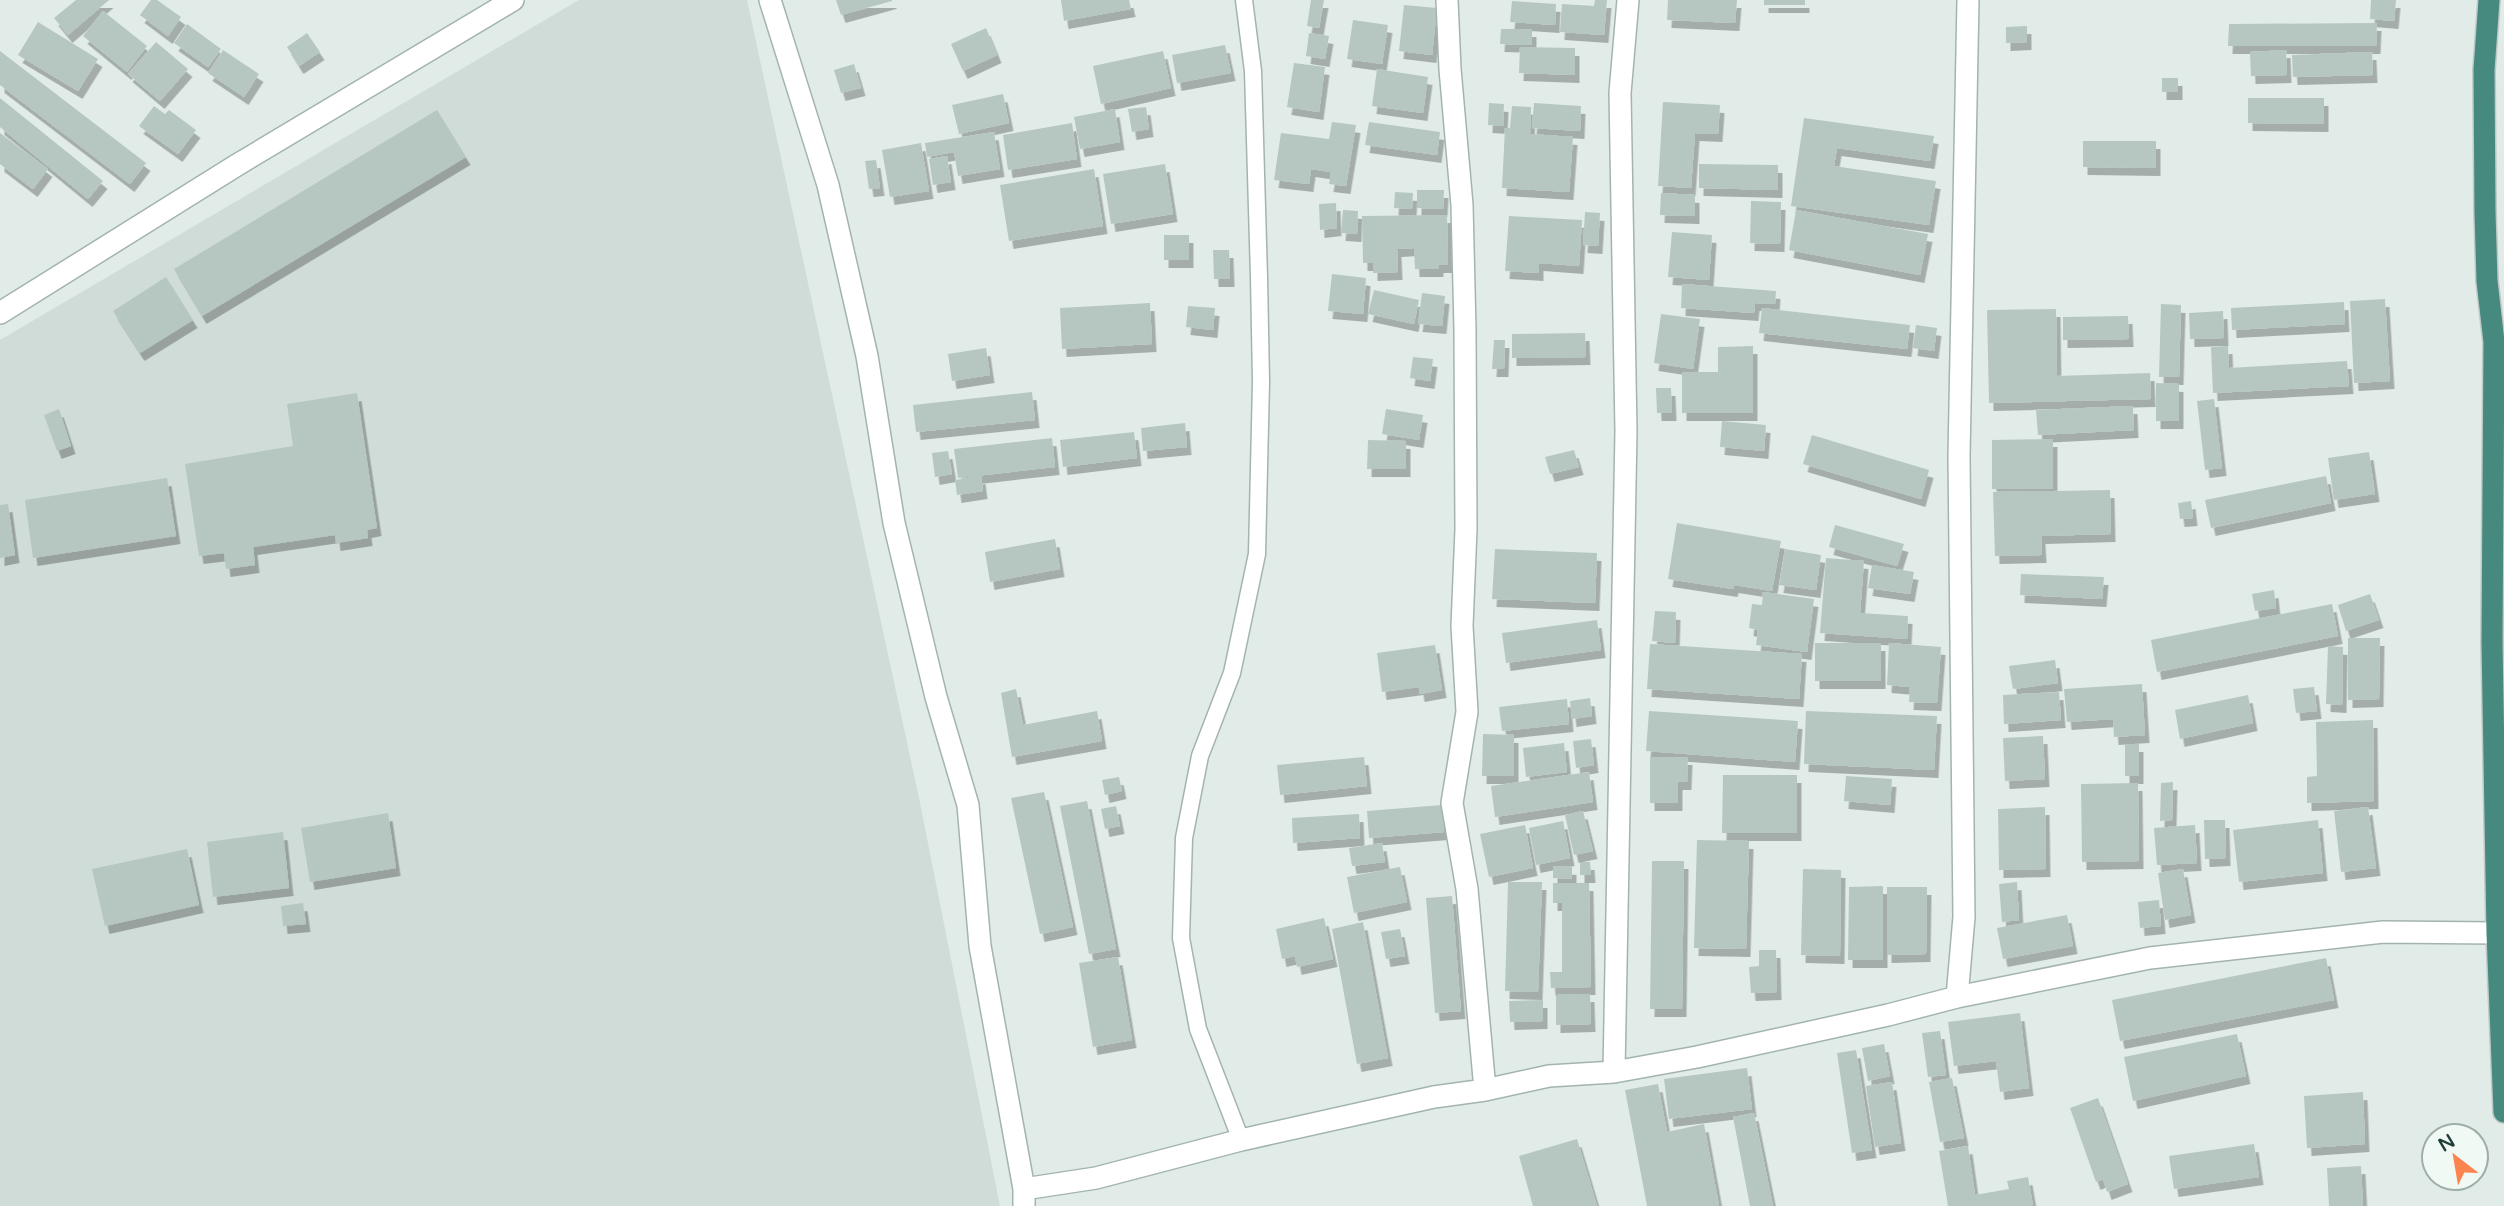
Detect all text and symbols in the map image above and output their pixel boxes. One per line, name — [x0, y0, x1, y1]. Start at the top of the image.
north arrow — [2420, 1122, 2490, 1192]
text: N — [2435, 1130, 2459, 1157]

